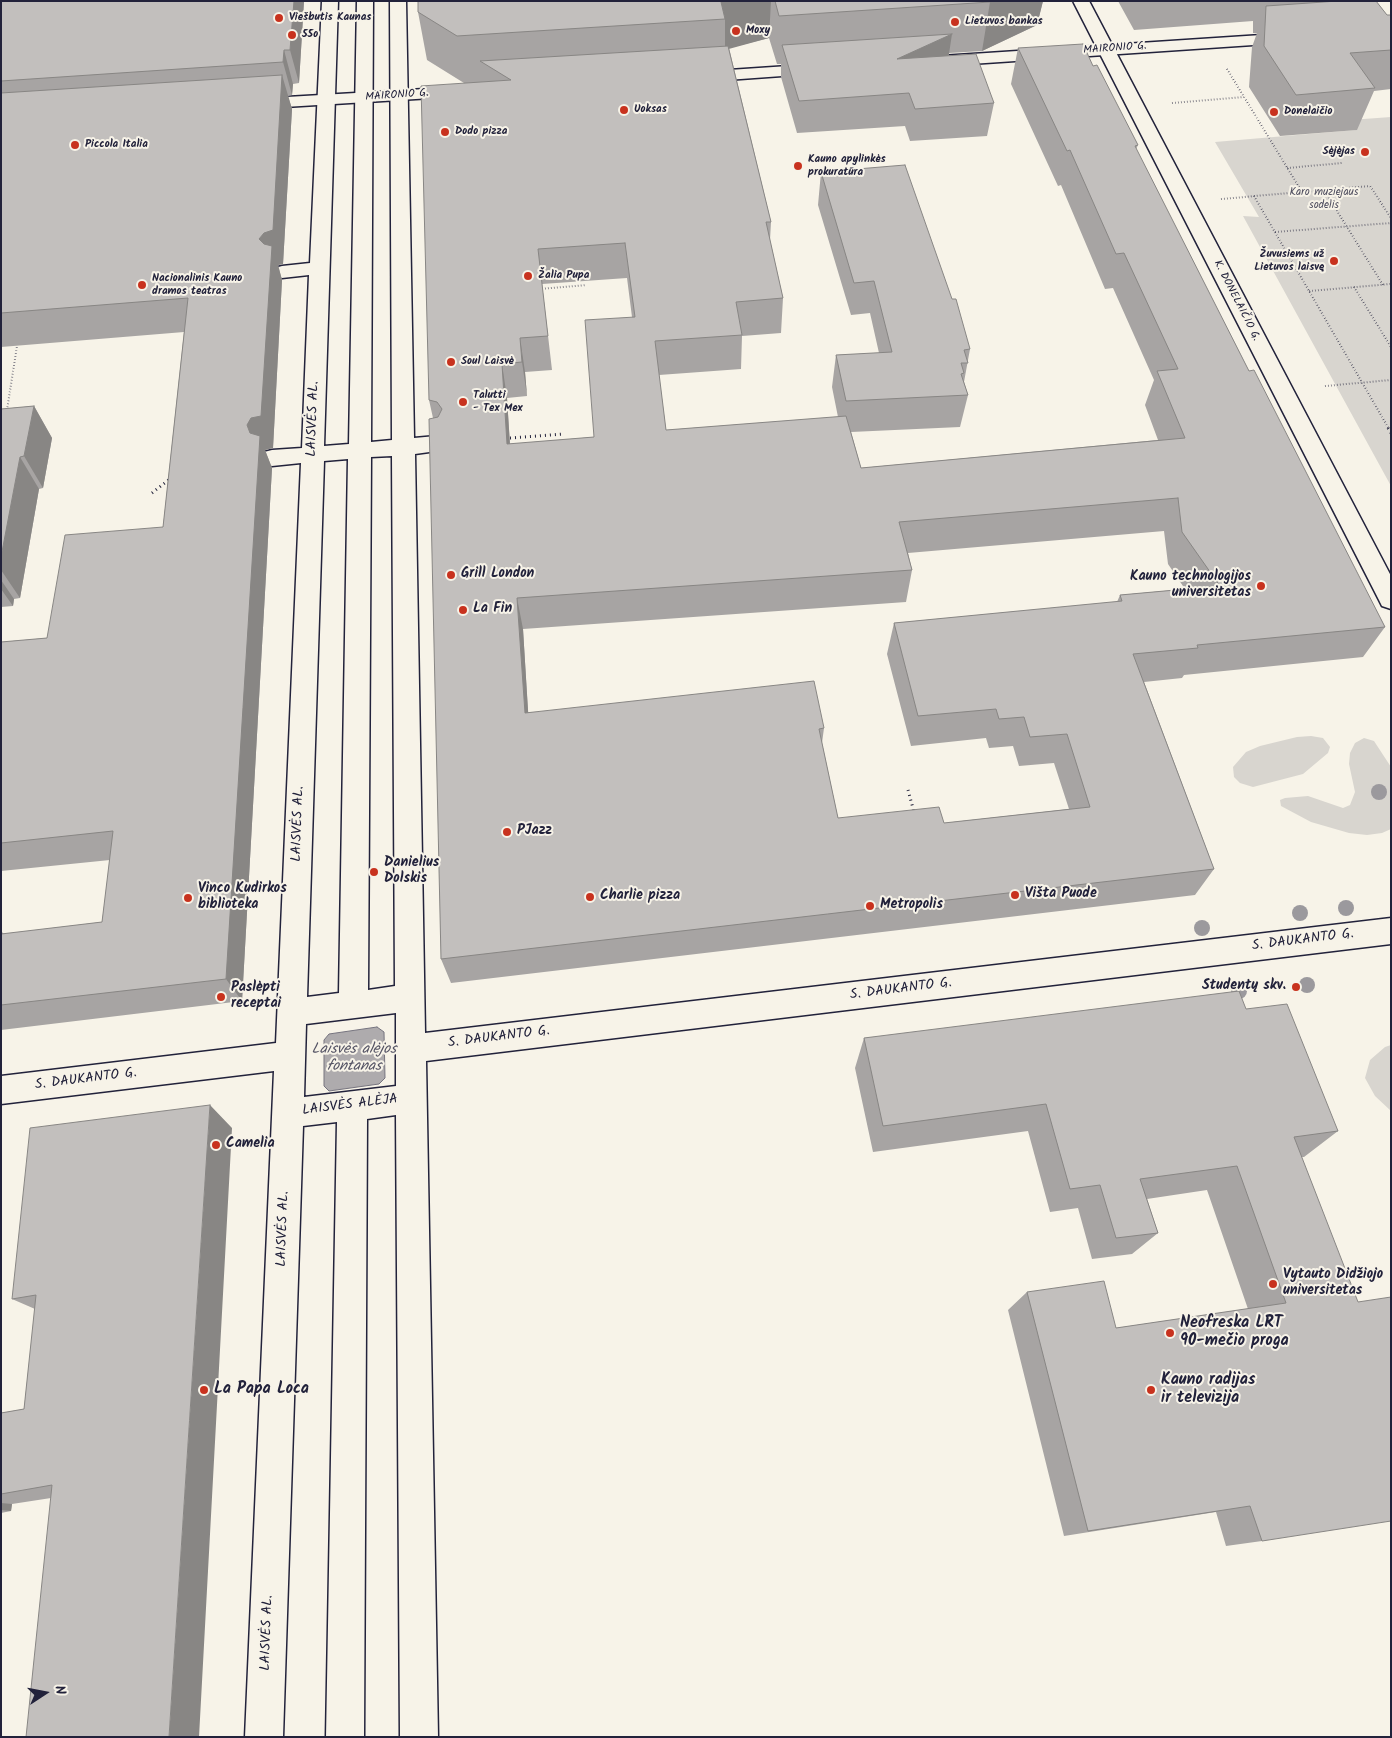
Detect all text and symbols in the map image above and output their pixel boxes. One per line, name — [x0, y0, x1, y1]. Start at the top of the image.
place label: Viešbutis Kaunas — [289, 11, 371, 25]
marker: Viešbutis Kaunas — [273, 12, 285, 24]
place label: Lietuvos bankas — [965, 15, 1043, 29]
marker: Lietuvos bankas — [949, 16, 961, 28]
place label: Moxy — [746, 24, 770, 38]
marker: Moxy — [730, 25, 742, 37]
place label: 55o — [302, 28, 318, 42]
marker: 55o — [286, 29, 298, 41]
street label: MAIRONIO G. — [1083, 40, 1147, 58]
street label: MAIRONIO G. — [365, 87, 429, 105]
place label: Uoksas — [634, 103, 667, 117]
marker: Uoksas — [618, 104, 630, 116]
place label: Donelaičio — [1284, 105, 1332, 119]
marker: Donelaičio — [1268, 106, 1280, 118]
place label: Dodo pizza — [455, 125, 507, 139]
marker: Dodo pizza — [439, 126, 451, 138]
place label: Piccola Italia — [85, 138, 148, 152]
marker: Piccola Italia — [69, 139, 81, 151]
place label: Sėjėjas — [1322, 145, 1355, 159]
marker: Sėjėjas — [1359, 146, 1371, 158]
place label: Kauno apylinkės prokuratūra — [808, 153, 886, 179]
marker: Kauno apylinkės prokuratūra — [792, 160, 804, 172]
park label: Karo muziejaus sodelis — [1289, 186, 1359, 212]
place label: Žuvusiems už Lietuvos laisvę — [1254, 248, 1324, 274]
marker: Žuvusiems už Lietuvos laisvę — [1328, 255, 1340, 267]
street label: K. DONELAIČIO G. — [1210, 258, 1262, 344]
place label: Žalia Pupa — [538, 269, 589, 283]
marker: Žalia Pupa — [522, 270, 534, 282]
place label: Nacionalinis Kauno dramos teatras — [152, 272, 242, 298]
marker: Nacionalinis Kauno dramos teatras — [136, 279, 148, 291]
place label: Soul Laisvė — [461, 355, 514, 369]
marker: Soul Laisvė — [445, 356, 457, 368]
street label: LAISVĖS AL. — [304, 381, 324, 457]
place label: Talutti - Tex Mex — [473, 389, 523, 415]
marker: Talutti - Tex Mex — [457, 396, 469, 408]
place label: Grill London — [461, 567, 534, 583]
marker: Grill London — [445, 569, 457, 581]
place label: Kauno technologijos universitetas — [1130, 570, 1251, 602]
marker: Kauno technologijos universitetas — [1255, 580, 1267, 592]
place label: La Fin — [473, 602, 512, 618]
marker: La Fin — [457, 604, 469, 616]
street label: LAISVĖS AL. — [289, 786, 309, 862]
place label: PJazz — [517, 824, 552, 840]
marker: PJazz — [501, 826, 513, 838]
place label: Danielius Dolskis — [384, 856, 439, 889]
marker: Danielius Dolskis — [368, 866, 380, 878]
place label: Vinco Kudirkos biblioteka — [198, 882, 287, 914]
place label: Višta Puode — [1025, 887, 1097, 903]
place label: Charlie pizza — [600, 889, 680, 905]
marker: Višta Puode — [1009, 889, 1021, 901]
marker: Charlie pizza — [584, 891, 596, 903]
marker: Vinco Kudirkos biblioteka — [182, 892, 194, 904]
place label: Metropolis — [880, 898, 943, 914]
marker: Metropolis — [864, 900, 876, 912]
street label: S. DAUKANTO G. — [1251, 926, 1355, 956]
street label: S. DAUKANTO G. — [849, 975, 953, 1005]
place label: Studentų skv. — [1202, 979, 1286, 995]
place label: Paslėpti receptai — [231, 981, 281, 1014]
marker: Studentų skv. — [1290, 981, 1302, 993]
marker: Paslėpti receptai — [215, 991, 227, 1003]
street label: S. DAUKANTO G. — [447, 1023, 551, 1053]
water label: Laisvės alėjos fontanas — [312, 1041, 396, 1076]
street label: S. DAUKANTO G. — [34, 1065, 138, 1095]
street label: LAISVĖS ALĖJA — [301, 1092, 399, 1120]
place label: Camelia — [226, 1137, 275, 1153]
marker: Camelia — [210, 1139, 222, 1151]
street label: LAISVĖS AL. — [274, 1191, 294, 1267]
place label: Vytauto Didžiojo universitetas — [1283, 1268, 1383, 1300]
marker: Vytauto Didžiojo universitetas — [1267, 1278, 1279, 1290]
place label: Neofreska LRT 90-mečio proga — [1180, 1314, 1289, 1352]
marker: Neofreska LRT 90-mečio proga — [1164, 1327, 1176, 1339]
place label: Kauno radijas ir televizija — [1161, 1371, 1255, 1409]
place label: La Papa Loca — [214, 1380, 309, 1400]
marker: La Papa Loca — [198, 1384, 210, 1396]
marker: Kauno radijas ir televizija — [1145, 1384, 1157, 1396]
street label: LAISVĖS AL. — [258, 1595, 278, 1671]
north arrow — [20, 1668, 70, 1718]
text: N — [48, 1684, 71, 1697]

